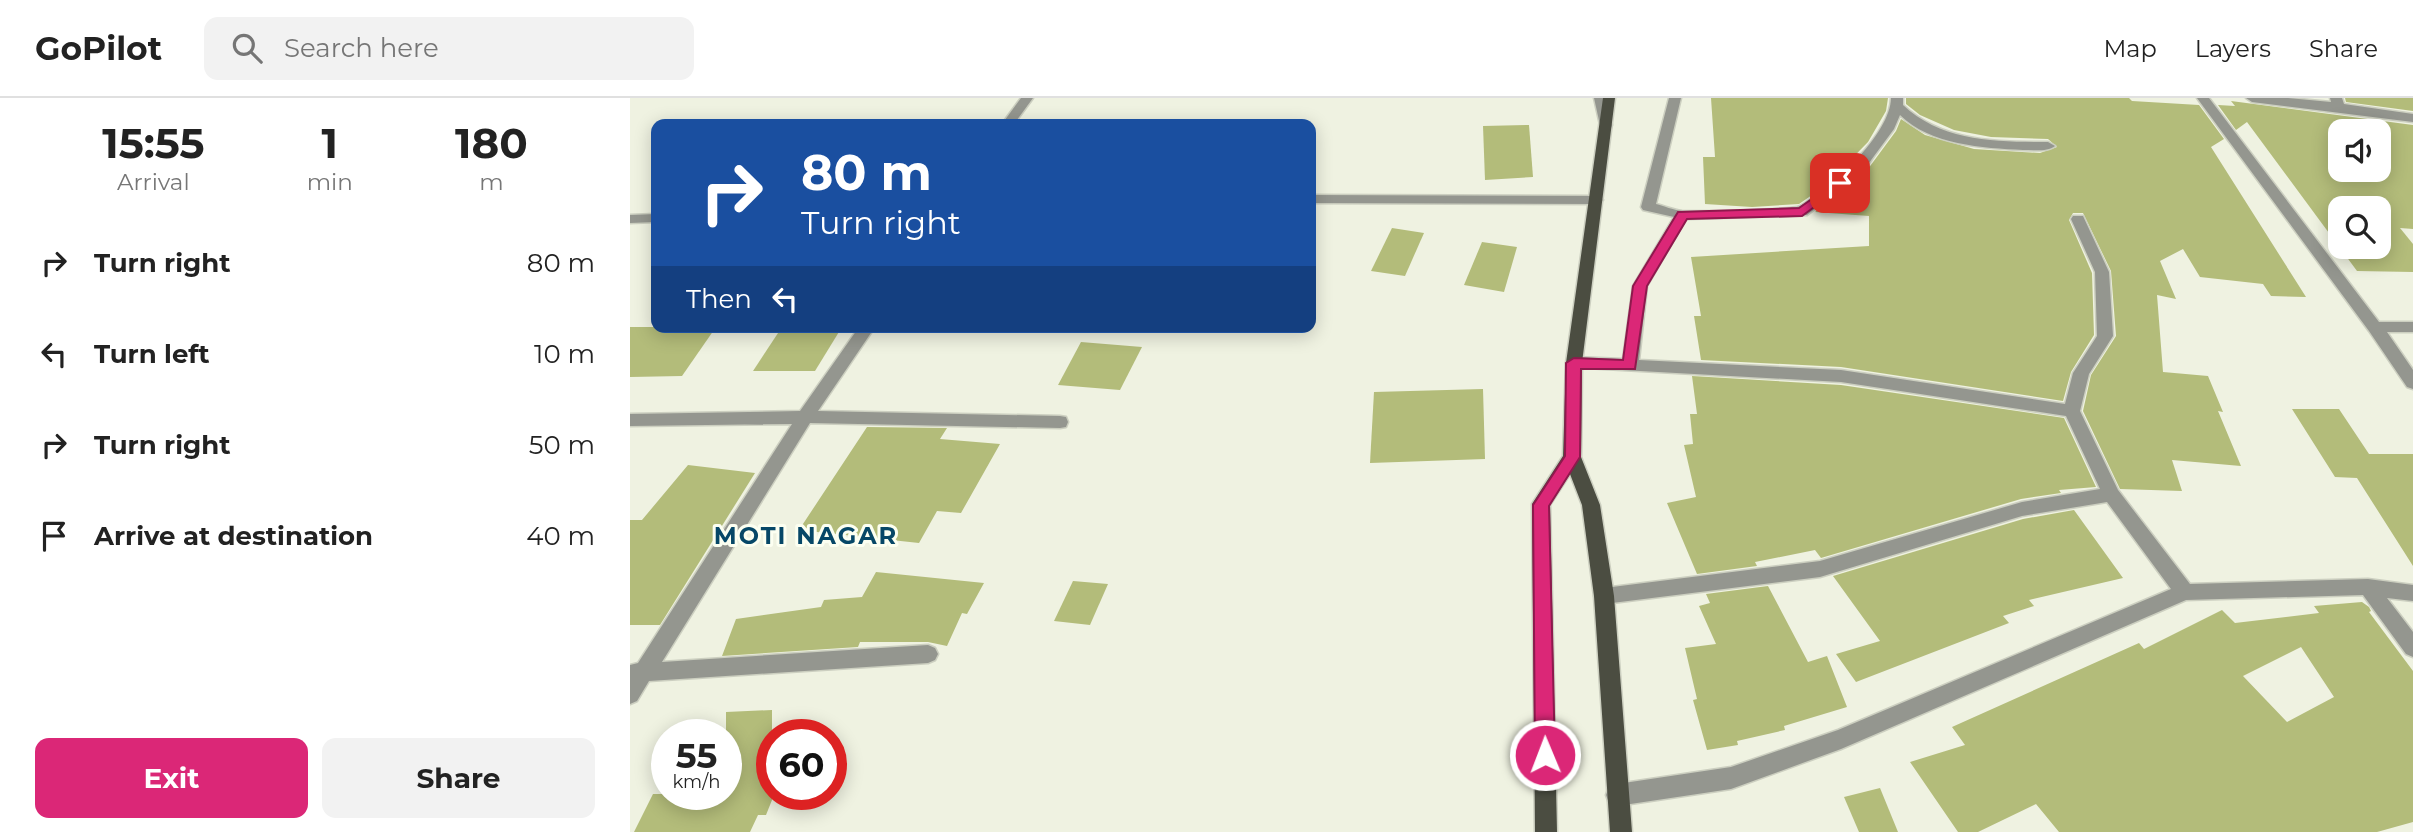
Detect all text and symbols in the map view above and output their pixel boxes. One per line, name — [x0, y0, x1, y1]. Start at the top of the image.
search box — [204, 17, 694, 80]
text: GoPilot — [35, 28, 162, 68]
icon: search — [228, 29, 266, 67]
text: Search here — [284, 32, 439, 64]
text: Map — [2103, 34, 2157, 63]
text: Layers — [2195, 34, 2271, 63]
text: Share — [2309, 34, 2378, 63]
text: 15:55 — [102, 117, 204, 169]
text: 1 — [322, 117, 338, 169]
text: 180 — [455, 117, 528, 169]
map controls — [2328, 119, 2391, 259]
button: sound — [2328, 119, 2391, 182]
text: 80 m — [801, 143, 932, 202]
icon: right — [686, 147, 777, 238]
pin — [1810, 153, 1870, 213]
icon: arrive — [1821, 164, 1859, 202]
text: Arrival — [117, 168, 190, 196]
text: min — [307, 168, 353, 196]
text: m — [479, 168, 504, 196]
button: search — [2328, 196, 2391, 259]
text: Turn right — [801, 203, 961, 242]
icon: right — [35, 244, 73, 282]
text: Turn right — [94, 247, 230, 279]
text: 80 m — [527, 247, 595, 279]
icon: left — [766, 280, 804, 318]
text: Then — [686, 283, 752, 315]
icon: left — [35, 335, 73, 373]
text: Turn left — [94, 338, 210, 370]
text: 10 m — [534, 338, 595, 370]
icon: right — [35, 426, 73, 464]
text: Turn right — [94, 429, 230, 461]
text: 50 m — [529, 429, 595, 461]
icon: arrive — [35, 517, 73, 555]
text: Arrive at destination — [94, 520, 373, 552]
text: 40 m — [526, 520, 595, 552]
district label: MOTI NAGAR — [714, 521, 898, 550]
position arrow — [1508, 718, 1582, 792]
speed limit sign: 60 — [756, 719, 847, 810]
text: 55 — [676, 734, 717, 777]
button: Exit — [35, 738, 308, 818]
button: Share — [322, 738, 595, 818]
text: km/h — [672, 771, 721, 793]

